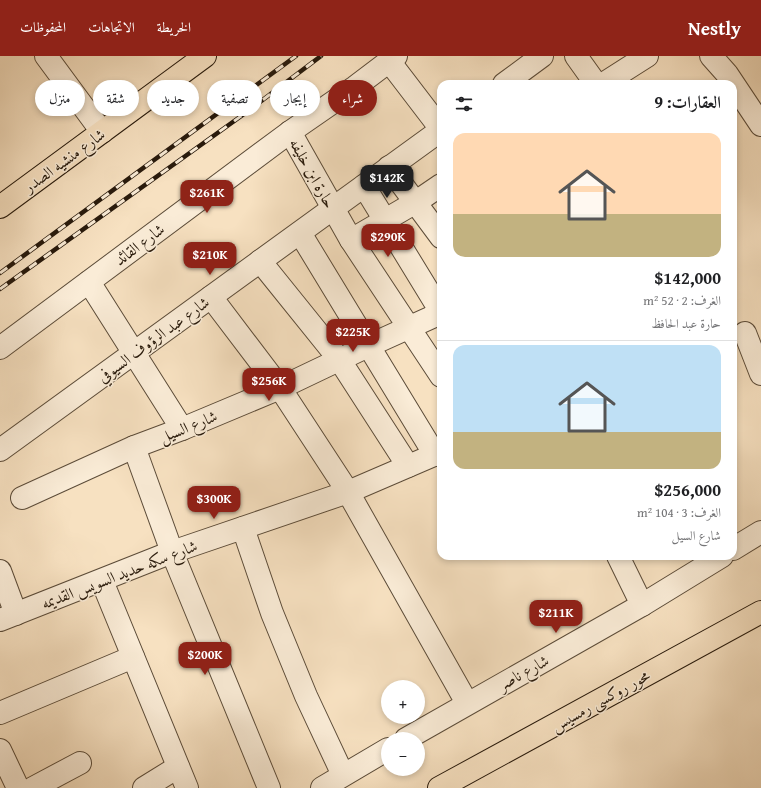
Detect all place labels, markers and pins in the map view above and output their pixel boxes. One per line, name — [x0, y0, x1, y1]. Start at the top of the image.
pin: $142K — [359, 165, 415, 199]
pin: $261K — [179, 180, 235, 214]
pin: $290K — [360, 224, 416, 258]
pin: $210K — [182, 242, 238, 276]
pin: $225K — [325, 319, 381, 353]
pin: $256K — [241, 368, 297, 402]
pin: $300K — [186, 486, 242, 520]
pin: $211K — [528, 600, 584, 634]
pin: $200K — [177, 642, 233, 676]

